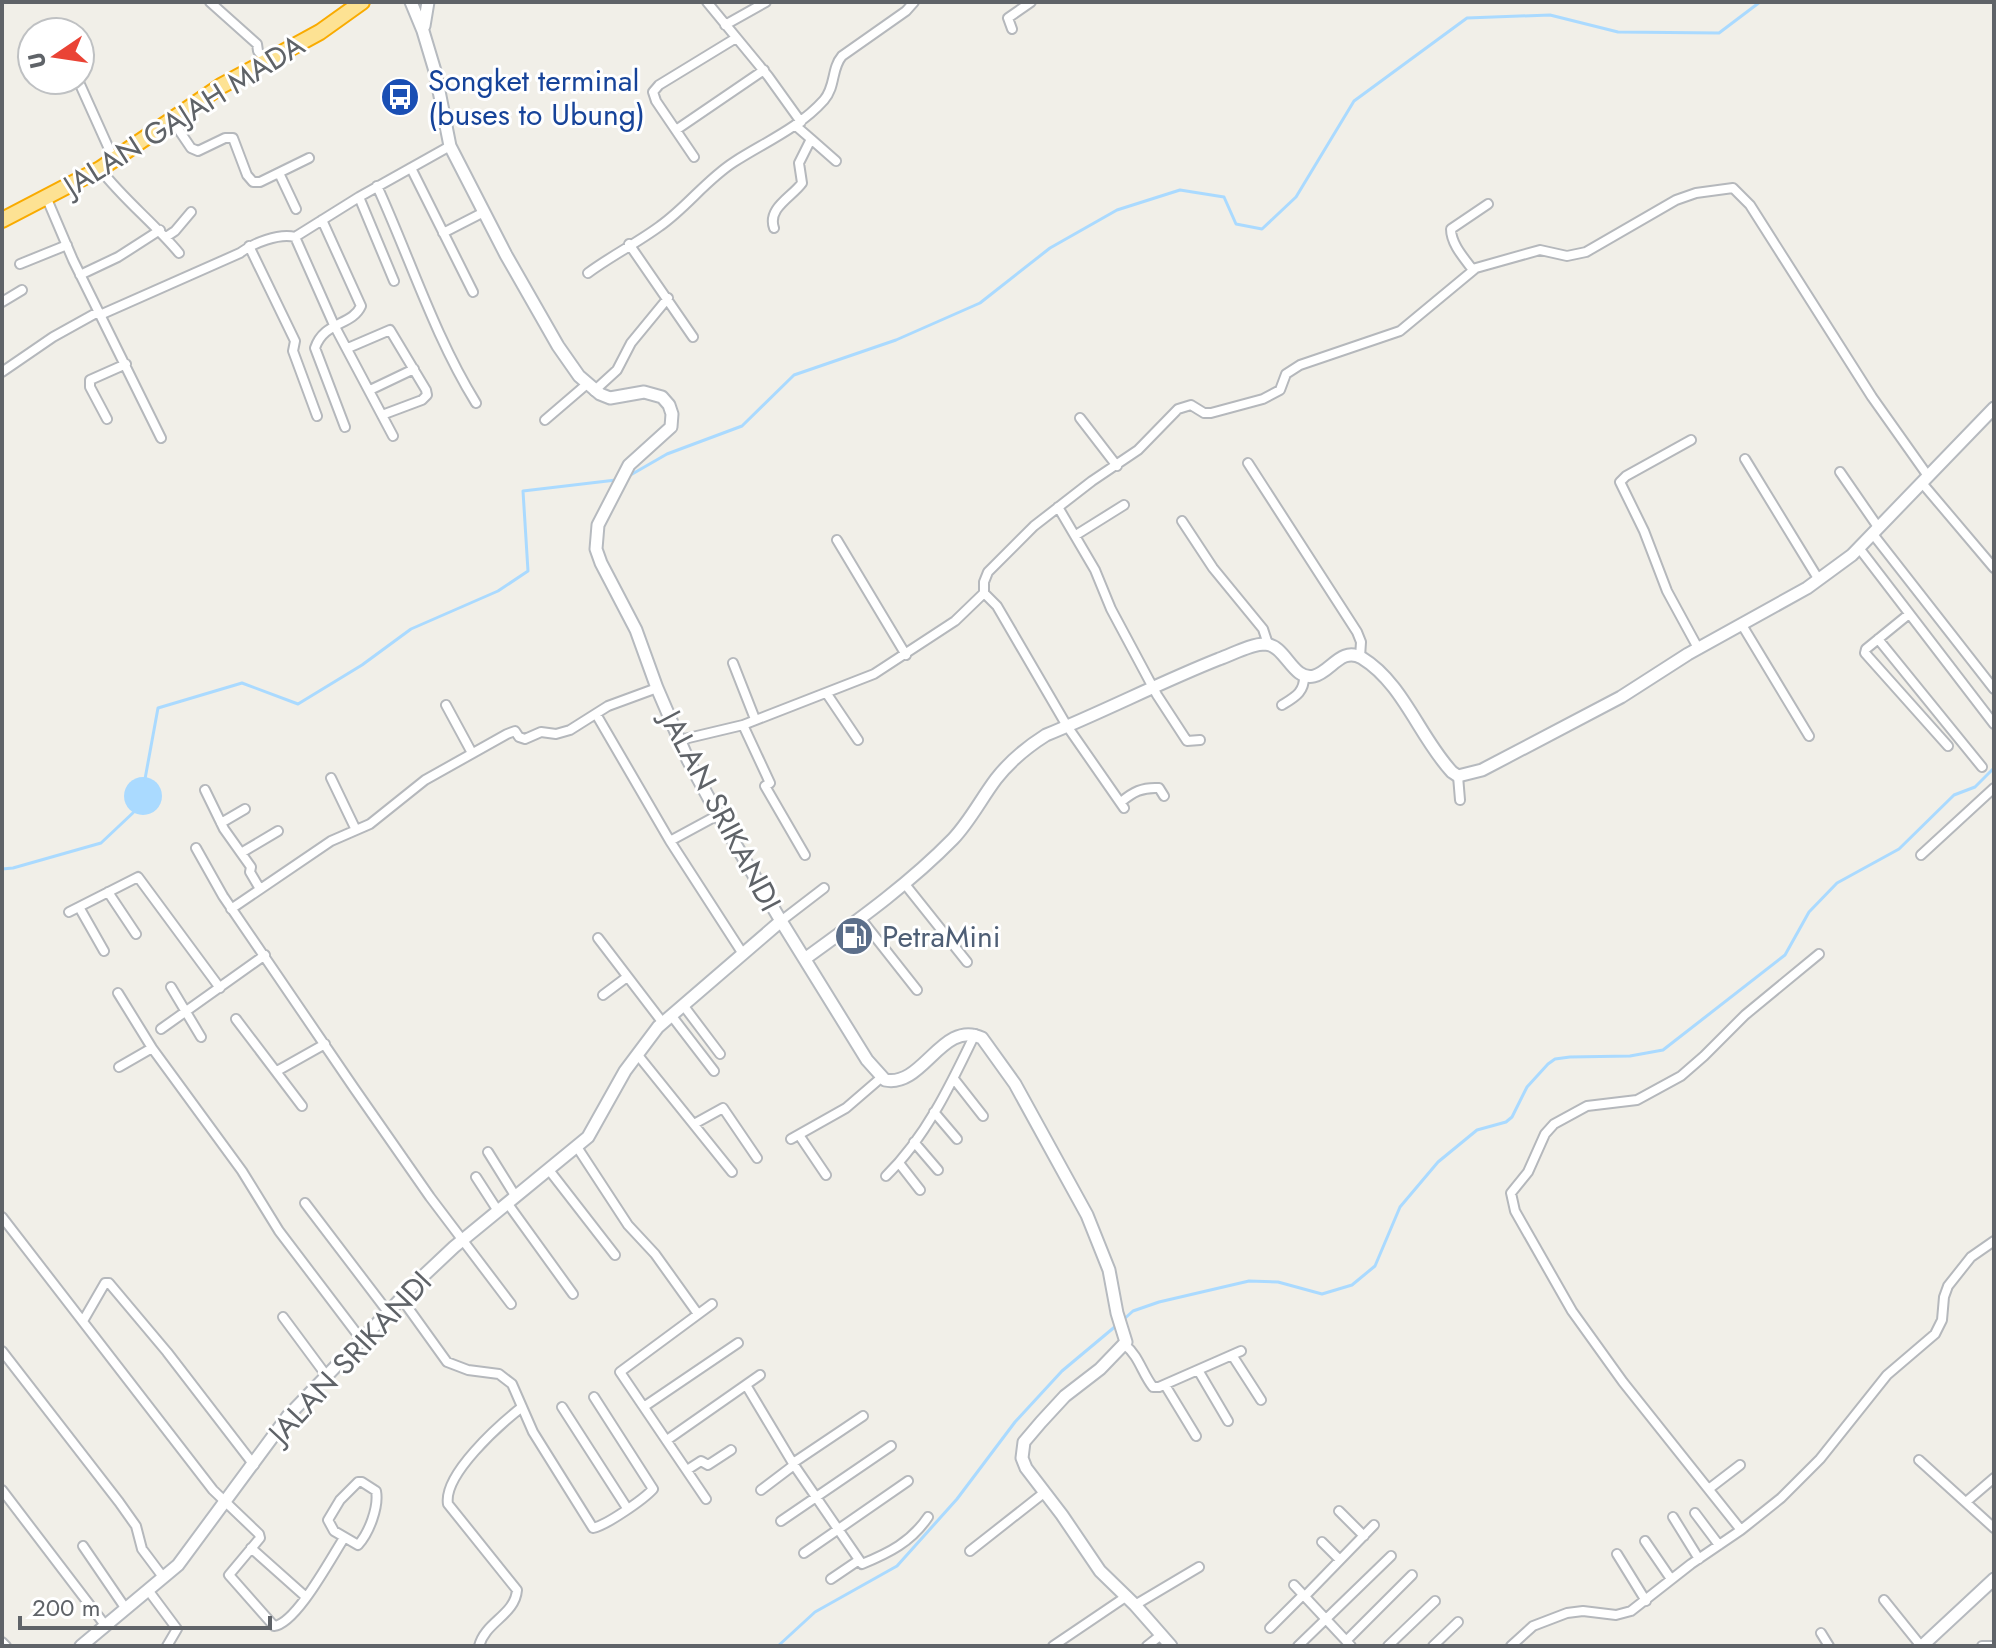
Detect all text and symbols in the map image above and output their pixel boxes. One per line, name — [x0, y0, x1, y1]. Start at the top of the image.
north arrow — [16, 16, 96, 96]
street label: JALAN GAJAH MADA — [52, 23, 313, 209]
text: U — [19, 49, 54, 72]
place label: Songket terminal (buses to Ubung) — [428, 59, 645, 136]
bus stop icon: Songket terminal (buses to Ubung) — [379, 76, 421, 118]
street label: JALAN SRIKANDI — [648, 699, 792, 919]
fuel station icon: PetraMini — [833, 915, 875, 957]
place label: PetraMini — [882, 915, 1001, 958]
street label: JALAN SRIKANDI — [256, 1261, 441, 1456]
scale bar — [20, 1580, 270, 1630]
text: 200 m — [32, 1590, 100, 1625]

